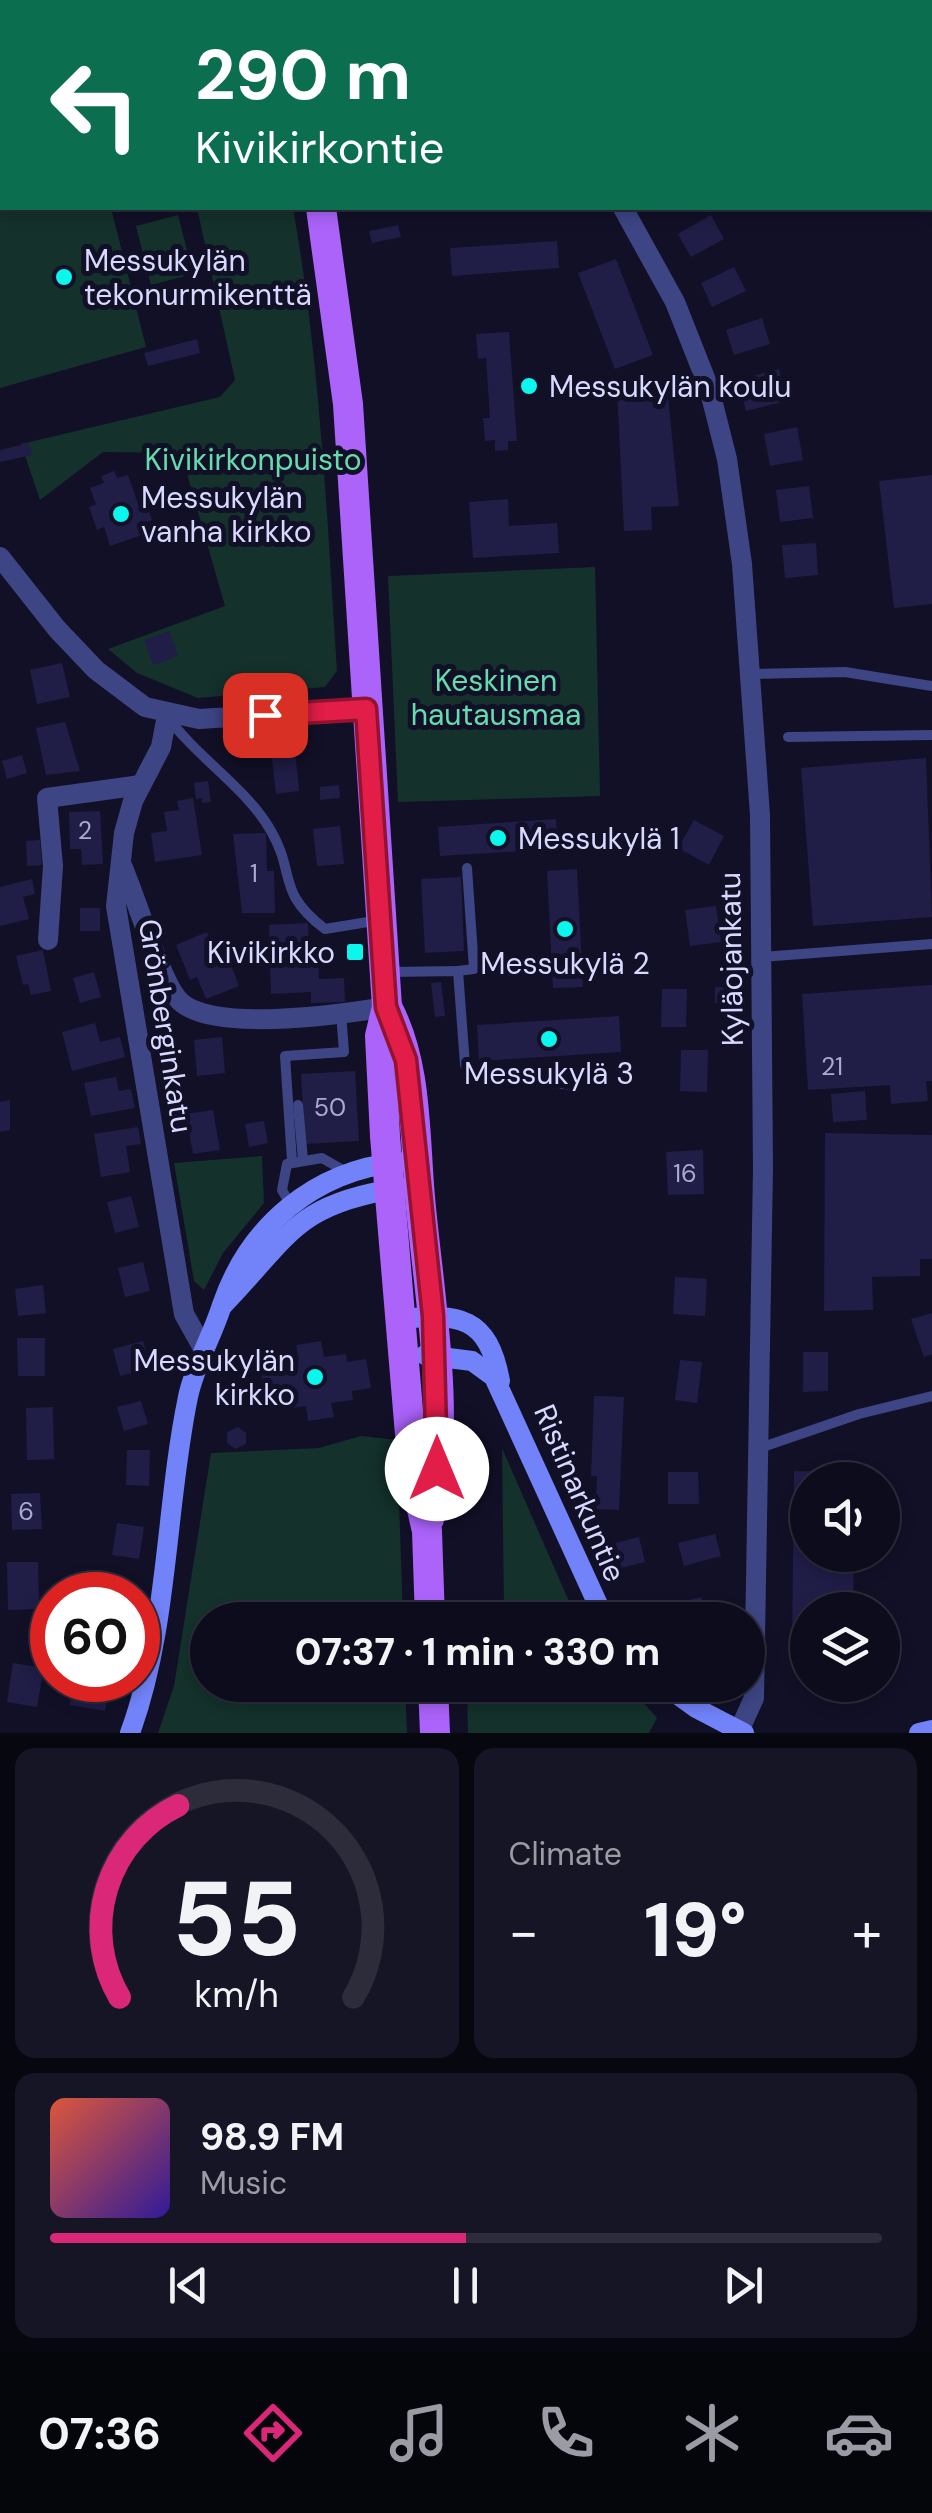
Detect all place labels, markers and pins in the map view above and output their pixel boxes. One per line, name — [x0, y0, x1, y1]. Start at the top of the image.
place label: Messukylän tekonurmikenttä — [84, 241, 312, 314]
marker: Messukylän tekonurmikenttä — [53, 266, 75, 288]
place label: Messukylän koulu — [549, 367, 792, 406]
marker: Messukylän koulu — [518, 375, 540, 397]
place label: Messukylän vanha kirkko — [141, 478, 312, 551]
marker: Messukylän vanha kirkko — [110, 503, 132, 525]
pin — [223, 673, 308, 758]
place label: Messukylä 1 — [518, 819, 680, 858]
marker: Messukylä 1 — [487, 827, 509, 849]
marker: Messukylä 2 — [554, 918, 576, 940]
place label: Kivikirkko — [207, 933, 335, 972]
marker: Kivikirkko — [344, 941, 366, 963]
place label: Messukylä 2 — [480, 944, 650, 983]
marker: Messukylä 3 — [538, 1028, 560, 1050]
place label: Messukylä 3 — [464, 1054, 634, 1093]
place label: Messukylän kirkko — [133, 1341, 295, 1414]
marker: Messukylän kirkko — [304, 1366, 326, 1388]

